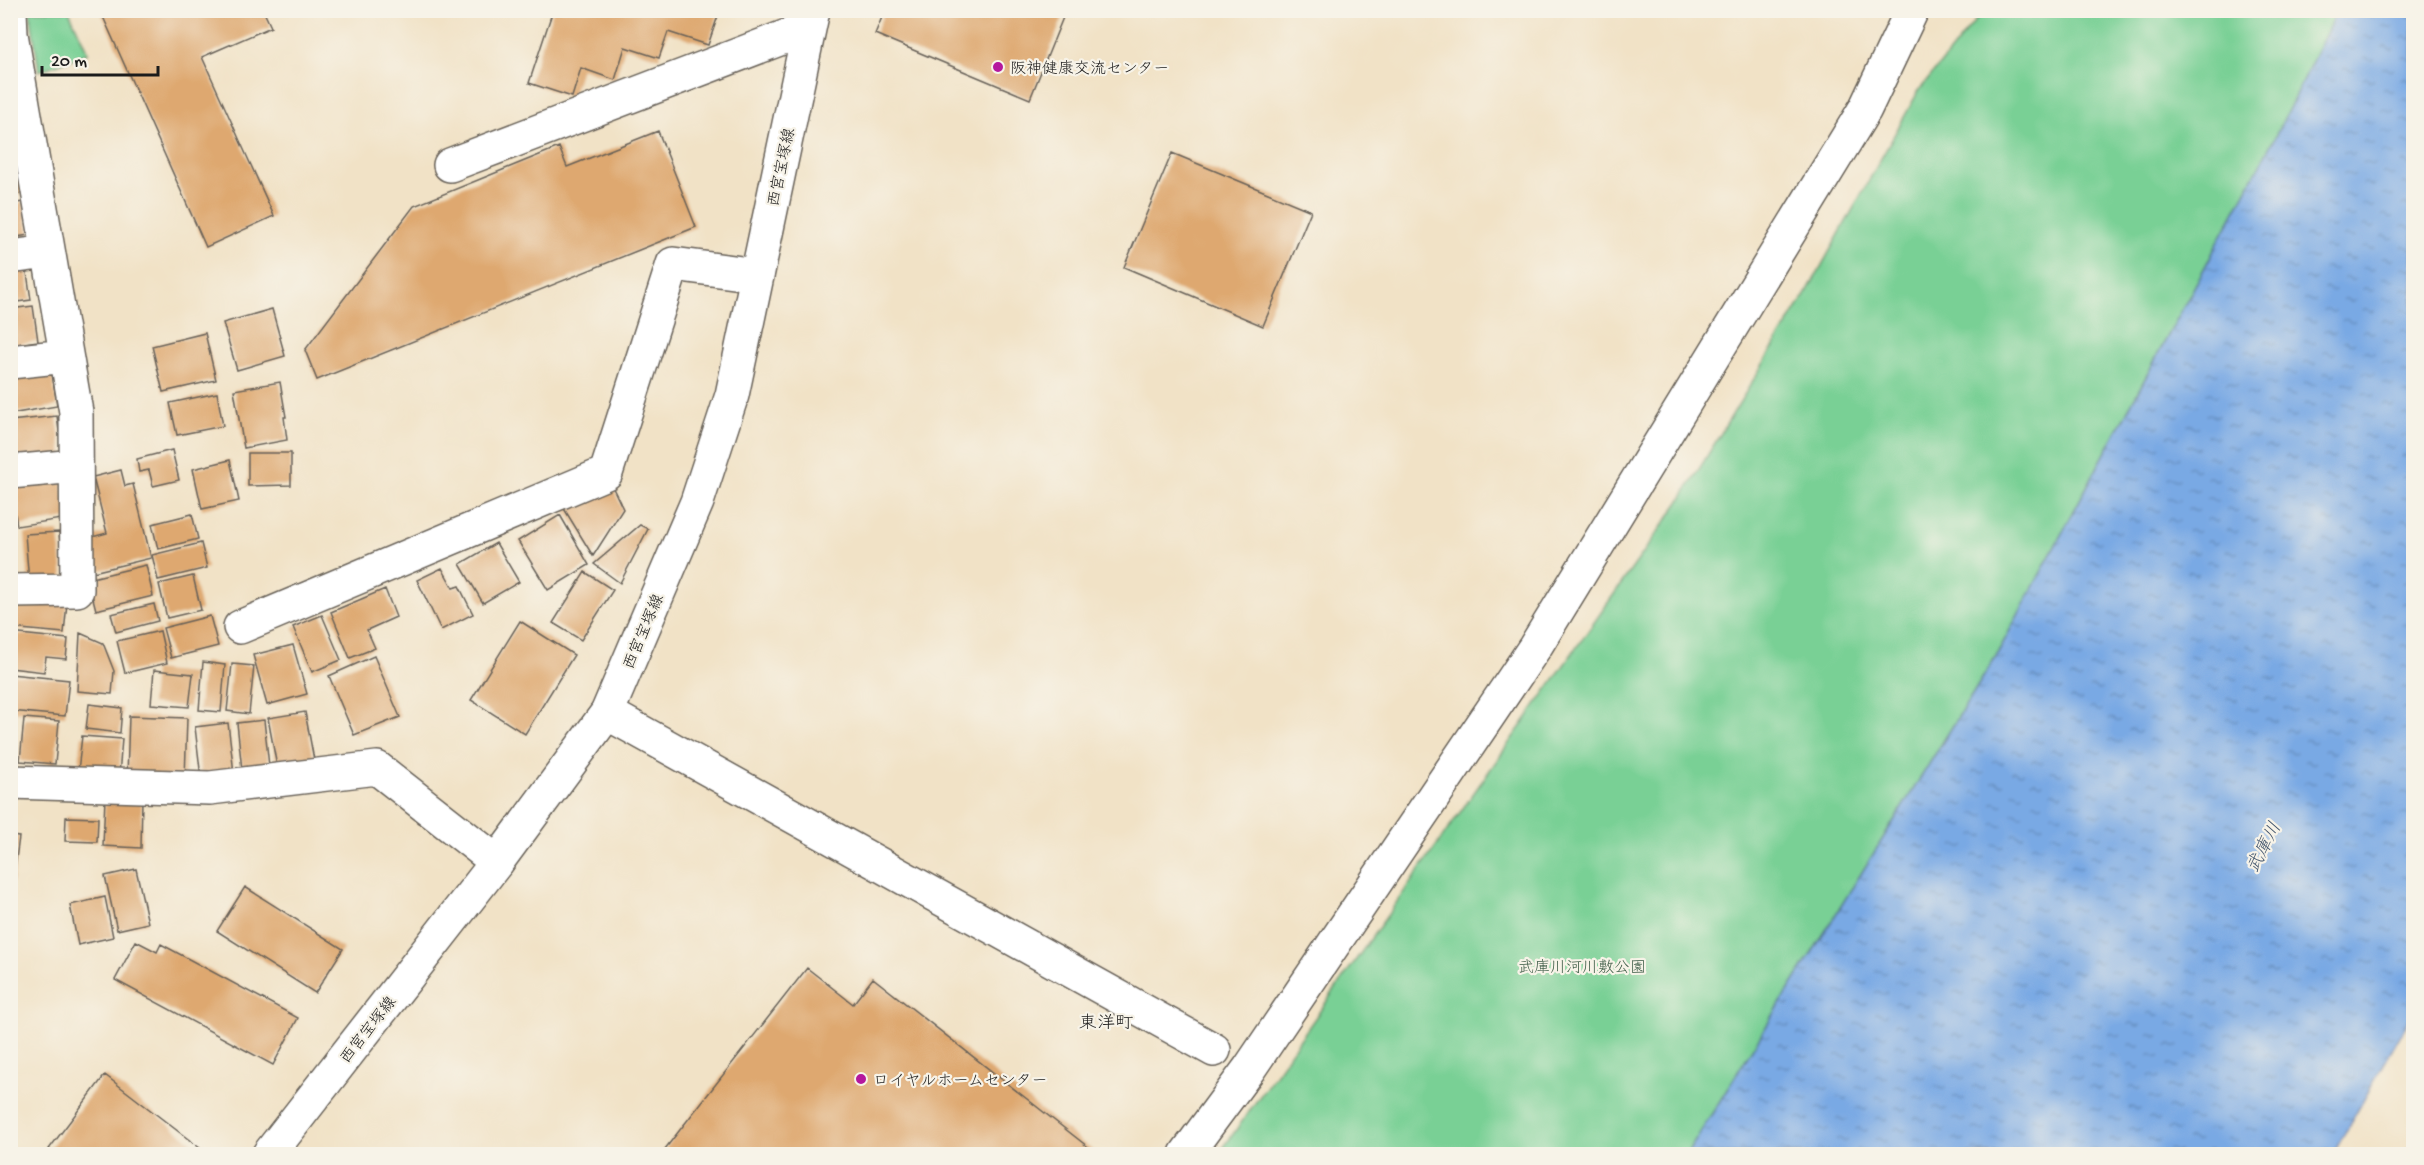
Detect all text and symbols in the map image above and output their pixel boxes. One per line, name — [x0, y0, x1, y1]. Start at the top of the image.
scale bar — [42, 39, 158, 77]
text: 20 m — [51, 52, 87, 73]
marker: 阪神健康交流センター — [991, 60, 1005, 74]
place label: 阪神健康交流センター — [1010, 60, 1169, 80]
street label: 西宮宝塚線 — [764, 126, 801, 209]
street label: 西宮宝塚線 — [619, 591, 670, 673]
water label: 武庫川 — [2243, 819, 2287, 877]
park label: 武庫川河川敷公園 — [1518, 958, 1646, 979]
street label: 西宮宝塚線 — [336, 993, 402, 1069]
district label: 東洋町 — [1079, 1013, 1133, 1035]
marker: ロイヤルホームセンター — [854, 1072, 868, 1086]
place label: ロイヤルホームセンター — [873, 1073, 1047, 1092]

